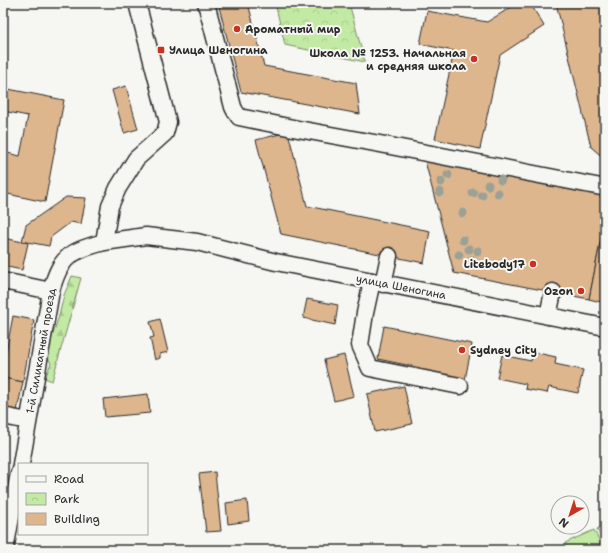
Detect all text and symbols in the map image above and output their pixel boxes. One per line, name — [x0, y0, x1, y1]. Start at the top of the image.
place label: Ароматный мир — [245, 22, 341, 37]
marker: Ароматный мир — [232, 24, 242, 34]
place label: Улица Шеногина — [169, 43, 268, 58]
marker: Улица Шеногина — [156, 45, 166, 55]
place label: Школа № 1253. Начальная и средняя школа — [309, 46, 466, 74]
marker: Школа № 1253. Начальная и средняя школа — [469, 54, 479, 64]
place label: Litebody17 — [464, 257, 525, 272]
marker: Litebody17 — [528, 259, 538, 269]
street label: улица Шеногина — [355, 271, 448, 303]
place label: Ozon — [544, 284, 574, 299]
marker: Ozon — [576, 286, 586, 296]
street label: 1-й Силикатный проезд — [23, 287, 59, 415]
place label: Sydney City — [470, 343, 537, 358]
marker: Sydney City — [457, 345, 467, 355]
legend — [18, 463, 148, 535]
text: Road — [54, 471, 85, 487]
text: Park — [54, 491, 80, 507]
north arrow — [550, 495, 590, 535]
text: Building — [54, 511, 100, 527]
text: N — [556, 514, 572, 531]

